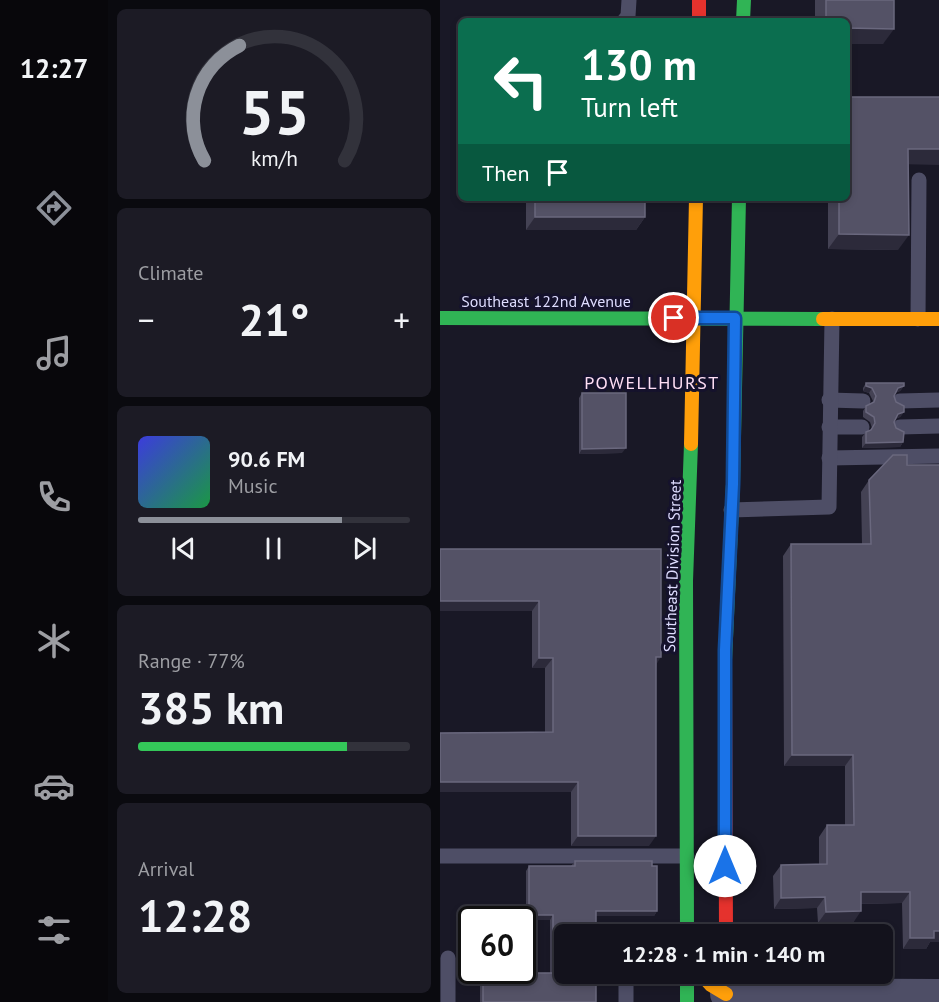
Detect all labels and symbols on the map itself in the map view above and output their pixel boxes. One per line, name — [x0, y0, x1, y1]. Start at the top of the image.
street label: Southeast 122nd Avenue — [461, 291, 631, 311]
pin — [648, 292, 699, 343]
district label: POWELLHURST — [584, 371, 720, 394]
street label: Southeast Division Street — [659, 479, 685, 653]
position arrow — [693, 834, 757, 898]
speed limit sign: 60 — [458, 906, 536, 984]

